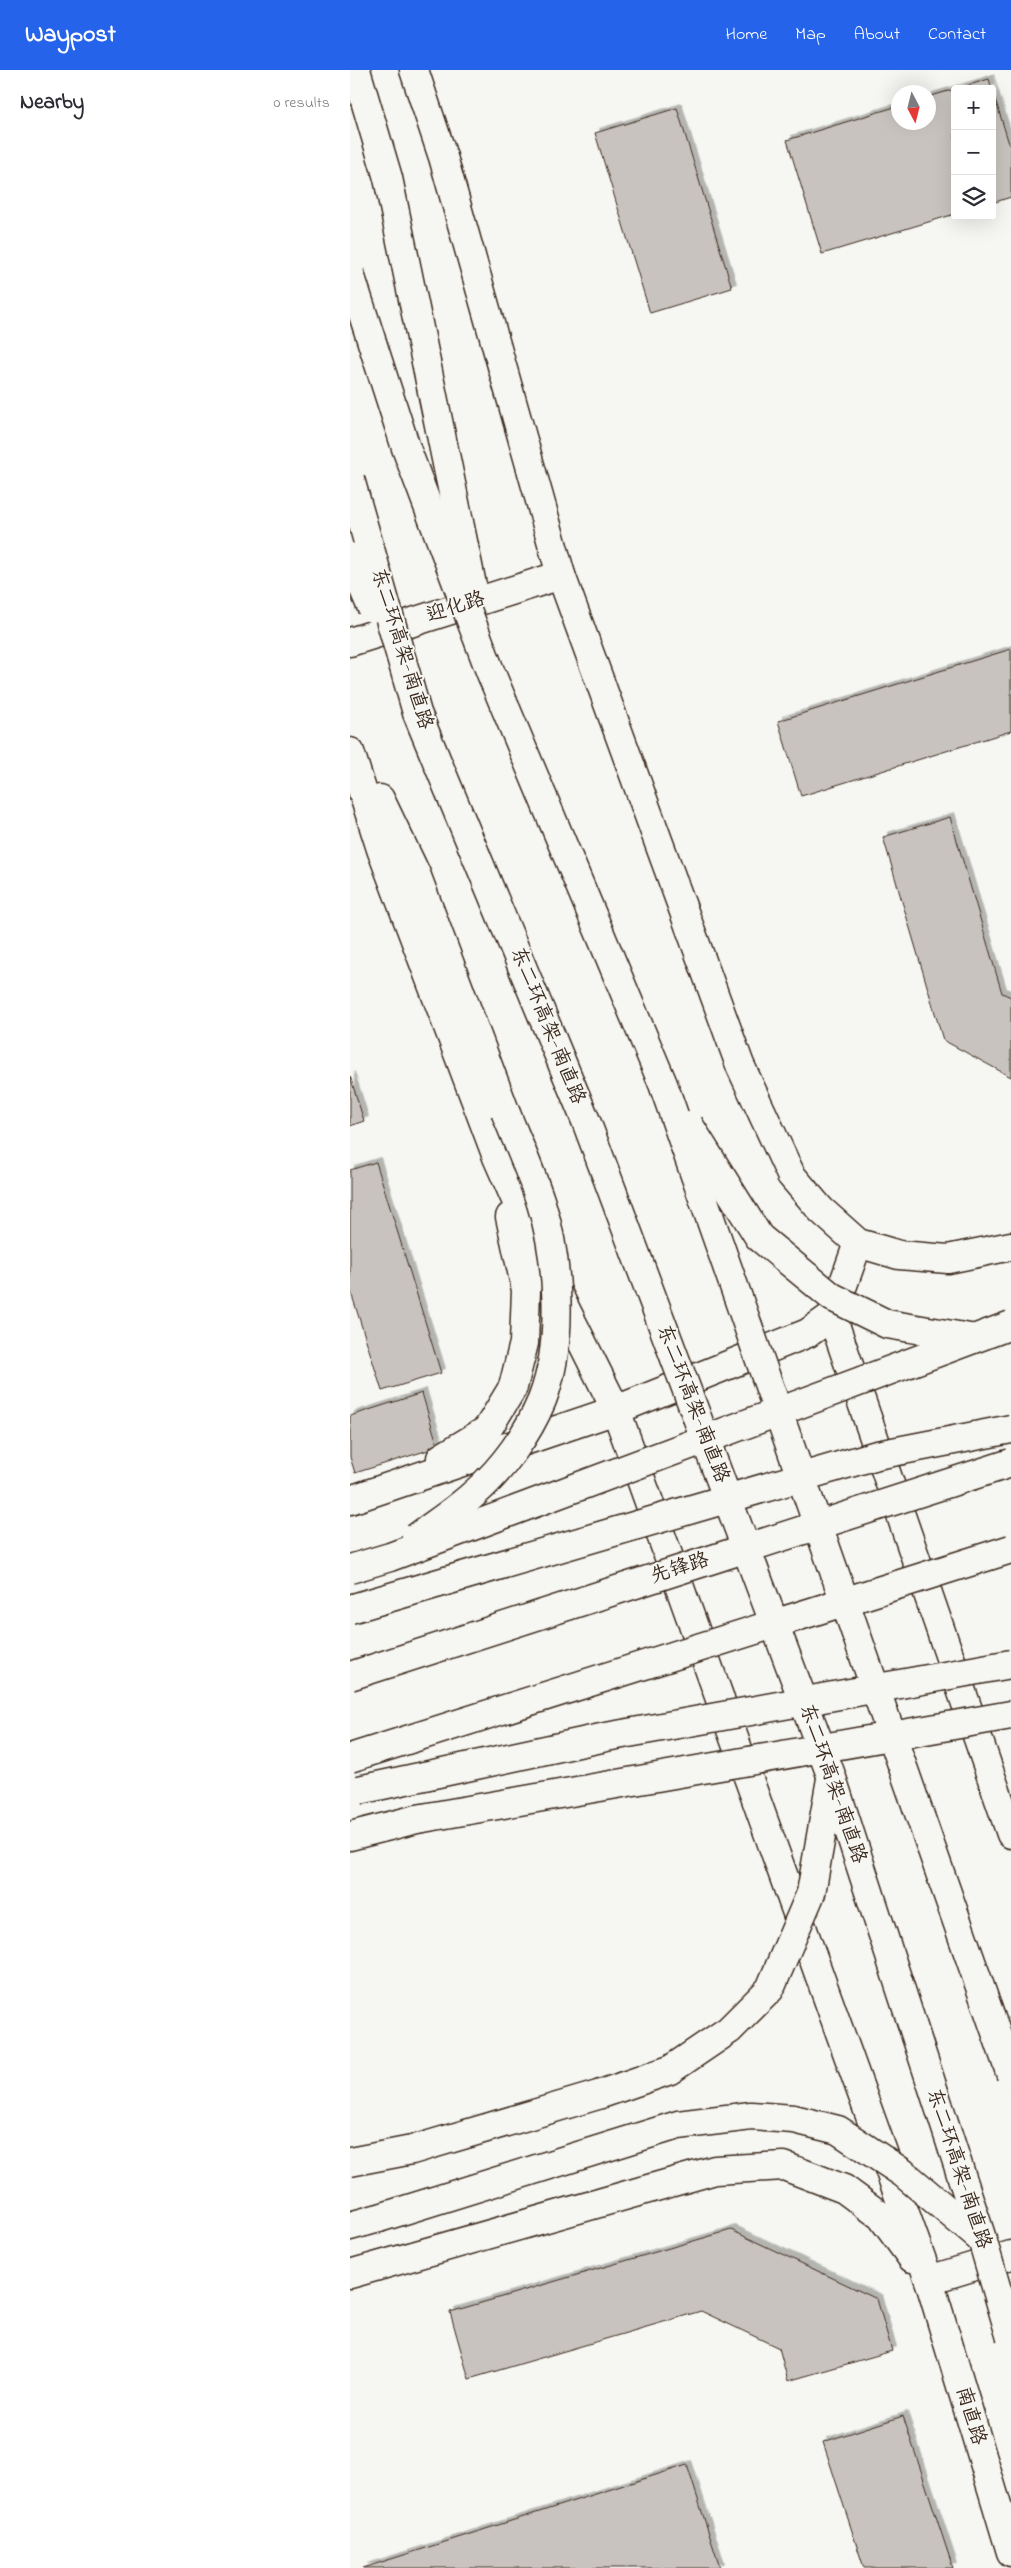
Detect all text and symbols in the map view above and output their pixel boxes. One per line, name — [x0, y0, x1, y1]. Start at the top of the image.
text: Waypost — [25, 18, 116, 53]
text: Home — [726, 22, 767, 48]
text: Map — [795, 22, 826, 48]
text: About — [854, 22, 900, 48]
text: Contact — [928, 22, 986, 48]
north arrow — [891, 85, 936, 130]
map controls — [951, 85, 996, 220]
button: + — [951, 85, 996, 130]
text: Nearby — [20, 88, 84, 118]
text: 0 results — [274, 91, 330, 115]
button: − — [951, 130, 996, 175]
button: layers — [951, 175, 996, 220]
street label: 东二环高架-南直路 — [363, 565, 440, 734]
street label: 迎化路 — [423, 585, 490, 631]
street label: 东二环高架-南直路 — [502, 943, 592, 1110]
street label: 东二环高架-南直路 — [648, 1321, 736, 1488]
street label: 先锋路 — [647, 1546, 714, 1592]
street label: 东二环高架-南直路 — [791, 1700, 873, 1869]
street label: 东二环高架-南直路 — [918, 2085, 998, 2254]
street label: 南直路 — [947, 2383, 993, 2450]

